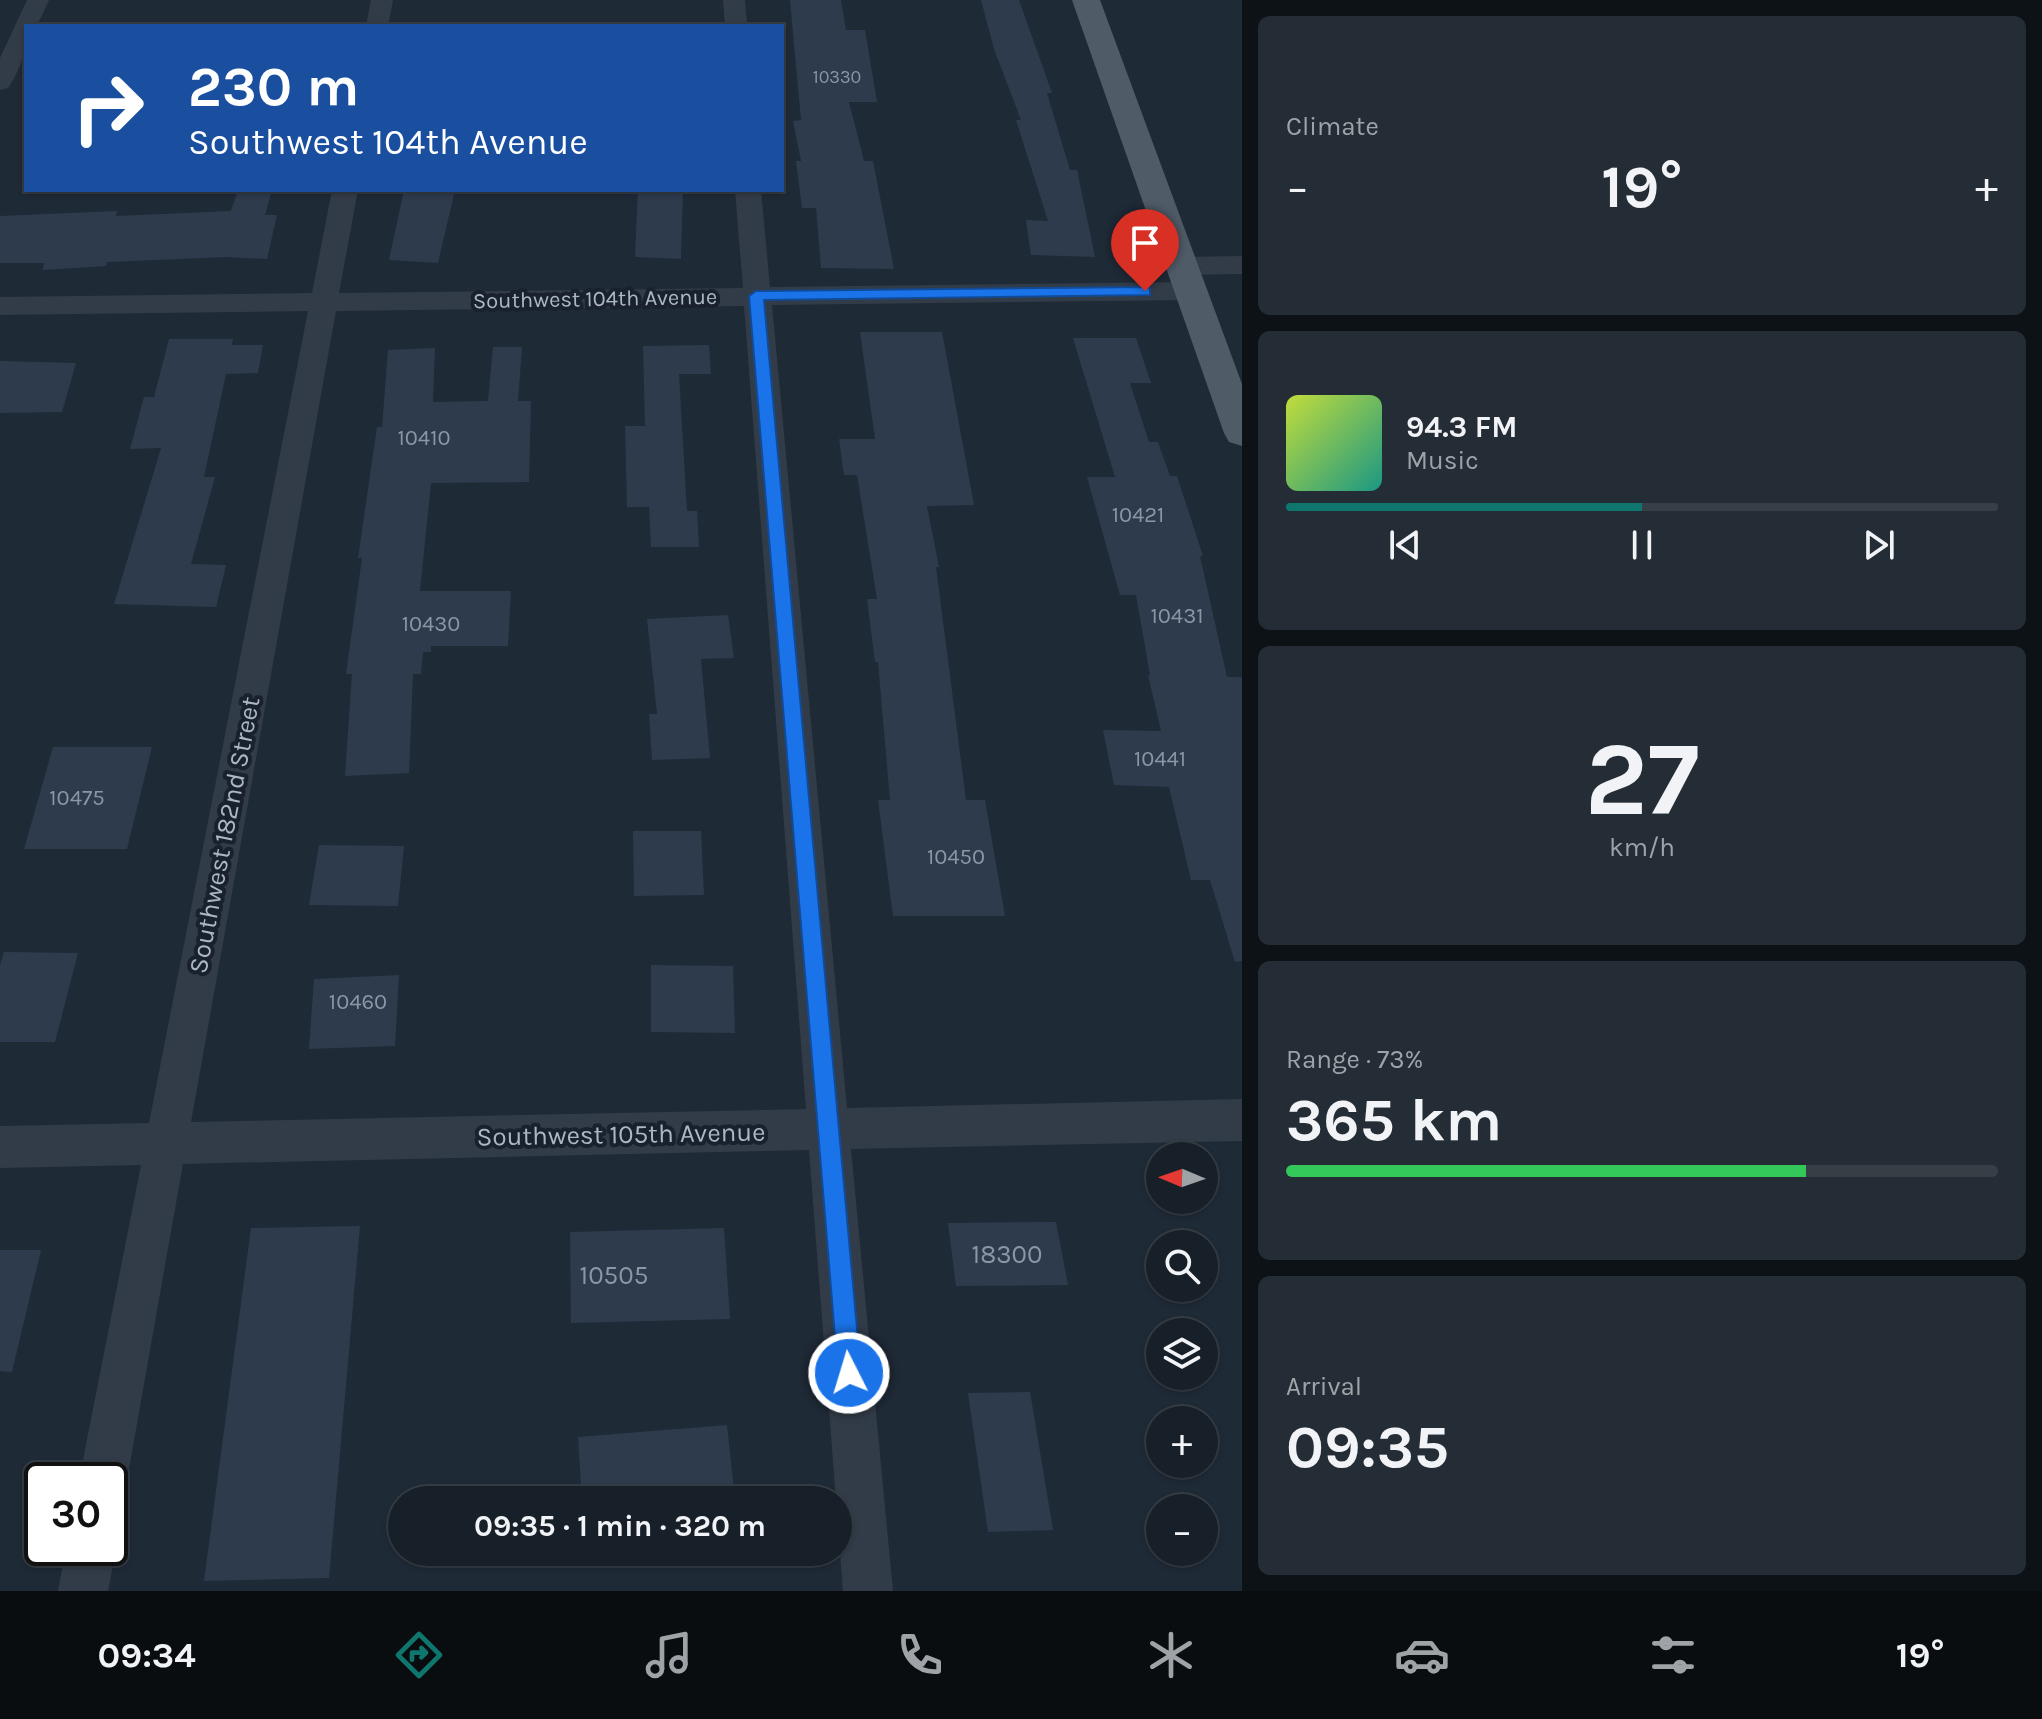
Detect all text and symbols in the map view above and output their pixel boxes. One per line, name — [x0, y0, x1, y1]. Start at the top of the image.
text: 230 m — [188, 54, 359, 119]
icon: right — [56, 56, 160, 160]
house number: 10330 — [813, 66, 861, 88]
text: Climate — [1286, 111, 1379, 142]
text: Southwest 104th Avenue — [188, 121, 588, 163]
text: 19° — [1601, 152, 1683, 222]
text: − — [1286, 162, 1309, 213]
text: + — [1975, 162, 1998, 213]
pin — [1111, 209, 1179, 291]
icon: arrive — [1123, 221, 1167, 265]
street label: Southwest 104th Avenue — [473, 284, 717, 314]
text: 94.3 FM — [1406, 409, 1517, 445]
house number: 10410 — [398, 425, 450, 451]
text: Music — [1406, 445, 1479, 476]
house number: 10421 — [1112, 502, 1164, 528]
icon: previous — [1383, 523, 1427, 567]
icon: pause — [1620, 523, 1664, 567]
icon: next — [1857, 523, 1901, 567]
house number: 10431 — [1151, 603, 1203, 629]
house number: 10430 — [402, 611, 460, 637]
street label: Southwest 182nd Street — [182, 694, 267, 976]
text: 27 — [1585, 719, 1699, 840]
house number: 10441 — [1134, 746, 1186, 772]
house number: 10475 — [49, 785, 105, 811]
text: km/h — [1609, 832, 1675, 863]
house number: 10450 — [927, 844, 985, 870]
house number: 10460 — [329, 989, 387, 1015]
text: Range · 73% — [1286, 1044, 1423, 1075]
text: 365 km — [1286, 1085, 1502, 1155]
street label: Southwest 105th Avenue — [476, 1116, 766, 1153]
north arrow — [1146, 1142, 1218, 1214]
map controls — [1146, 1142, 1218, 1566]
button: search — [1146, 1230, 1218, 1302]
house number: 18300 — [972, 1239, 1042, 1270]
house number: 10505 — [580, 1260, 648, 1291]
button: layers — [1146, 1318, 1218, 1390]
position arrow — [807, 1331, 891, 1415]
text: Arrival — [1286, 1371, 1362, 1402]
button: + — [1146, 1406, 1218, 1478]
text: 09:35 — [1286, 1412, 1449, 1482]
speed limit sign: 30 — [24, 1462, 128, 1566]
button: − — [1146, 1494, 1218, 1566]
text: 09:35 · 1 min · 320 m — [474, 1508, 766, 1544]
icon: directions — [391, 1627, 447, 1683]
icon: music — [641, 1627, 697, 1683]
icon: phone — [892, 1627, 948, 1683]
icon: climate — [1143, 1627, 1199, 1683]
icon: car — [1394, 1627, 1450, 1683]
icon: filters — [1645, 1627, 1701, 1683]
text: 09:34 — [97, 1634, 196, 1676]
text: 19° — [1896, 1634, 1944, 1676]

